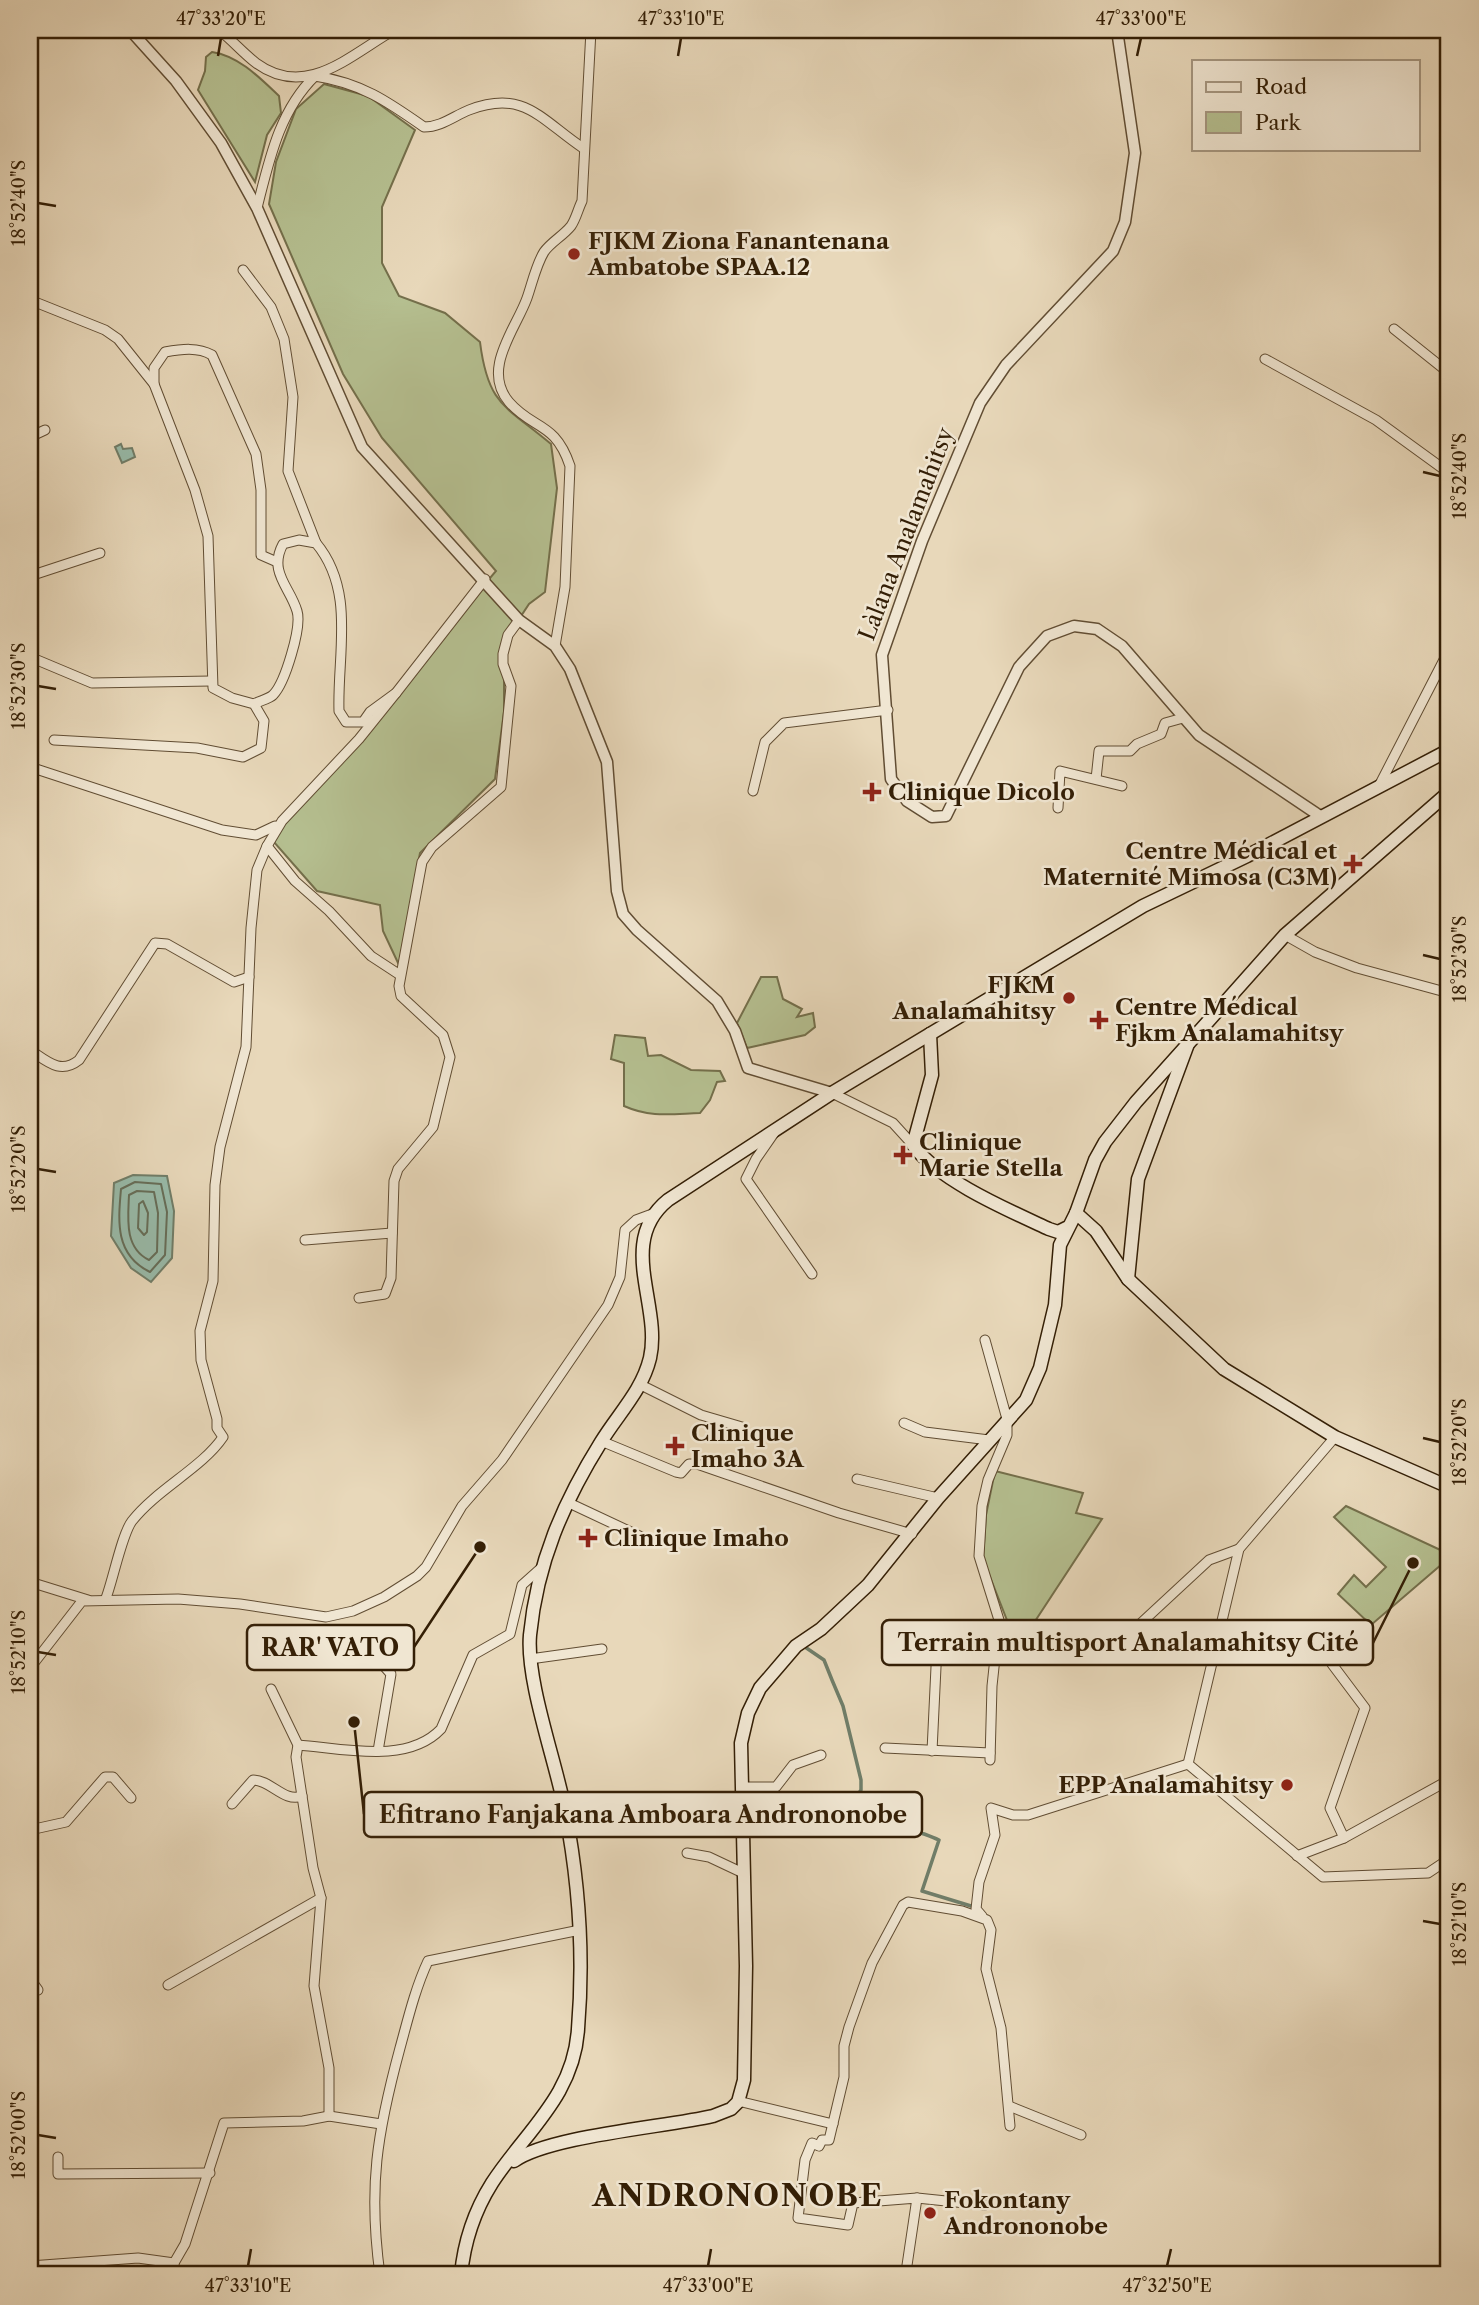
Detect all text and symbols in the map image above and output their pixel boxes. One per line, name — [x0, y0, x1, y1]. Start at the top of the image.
text: 47°33'20"E — [176, 8, 266, 30]
text: 47°33'10"E — [638, 8, 724, 30]
text: 47°33'00"E — [1096, 8, 1186, 30]
legend — [1192, 60, 1420, 150]
text: Road — [1255, 74, 1307, 99]
text: Park — [1255, 110, 1301, 135]
text: 18°52'40"S — [8, 160, 30, 246]
place label: FJKM Ziona Fanantenana Ambatobe SPAA.12 — [587, 227, 890, 281]
marker: FJKM Ziona Fanantenana Ambatobe SPAA.12 — [566, 246, 582, 262]
street label: Làlana Analamahitsy — [852, 423, 960, 644]
text: 18°52'40"S — [1449, 433, 1471, 519]
text: 18°52'30"S — [8, 643, 30, 729]
place label: Clinique Dicolo — [888, 778, 1075, 806]
marker: Clinique Dicolo — [862, 782, 882, 802]
place label: Centre Médical et Maternité Mimosa (C3M) — [1043, 837, 1338, 891]
marker: Centre Médical et Maternité Mimosa (C3M) — [1343, 854, 1363, 874]
text: 18°52'30"S — [1449, 916, 1471, 1002]
place label: FJKM Analamahitsy — [892, 971, 1056, 1025]
marker: FJKM Analamahitsy — [1061, 990, 1077, 1006]
place label: Centre Médical Fjkm Analamahitsy — [1115, 993, 1344, 1047]
marker: Centre Médical Fjkm Analamahitsy — [1089, 1010, 1109, 1030]
text: 18°52'20"S — [8, 1125, 30, 1213]
place label: Clinique Marie Stella — [919, 1128, 1063, 1182]
marker: Clinique Marie Stella — [893, 1145, 913, 1165]
text: 18°52'20"S — [1449, 1398, 1471, 1486]
place label: Clinique Imaho 3A — [691, 1419, 805, 1473]
marker: Clinique Imaho 3A — [665, 1436, 685, 1456]
place label: Clinique Imaho — [604, 1524, 789, 1552]
marker: Clinique Imaho — [578, 1528, 598, 1548]
text: 18°52'10"S — [8, 1610, 30, 1694]
callout: Terrain multisport Analamahitsy Cité — [882, 1620, 1373, 1665]
callout: RAR' VATO — [247, 1625, 414, 1670]
text: Terrain multisport Analamahitsy Cité — [898, 1628, 1358, 1657]
text: RAR' VATO — [261, 1633, 399, 1662]
place label: EPP Analamahitsy — [1058, 1771, 1274, 1799]
marker: EPP Analamahitsy — [1279, 1777, 1295, 1793]
callout: Efitrano Fanjakana Amboara Andrononobe — [364, 1792, 922, 1837]
text: Efitrano Fanjakana Amboara Andrononobe — [379, 1800, 907, 1829]
text: 18°52'10"S — [1449, 1882, 1471, 1966]
text: 18°52'00"S — [8, 2091, 30, 2179]
district label: ANDRONONOBE — [591, 2177, 884, 2214]
place label: Fokontany Andrononobe — [943, 2186, 1108, 2240]
marker: Fokontany Andrononobe — [922, 2205, 938, 2221]
text: 47°33'10"E — [205, 2275, 291, 2297]
text: 47°33'00"E — [663, 2275, 753, 2297]
text: 47°32'50"E — [1122, 2275, 1212, 2297]

